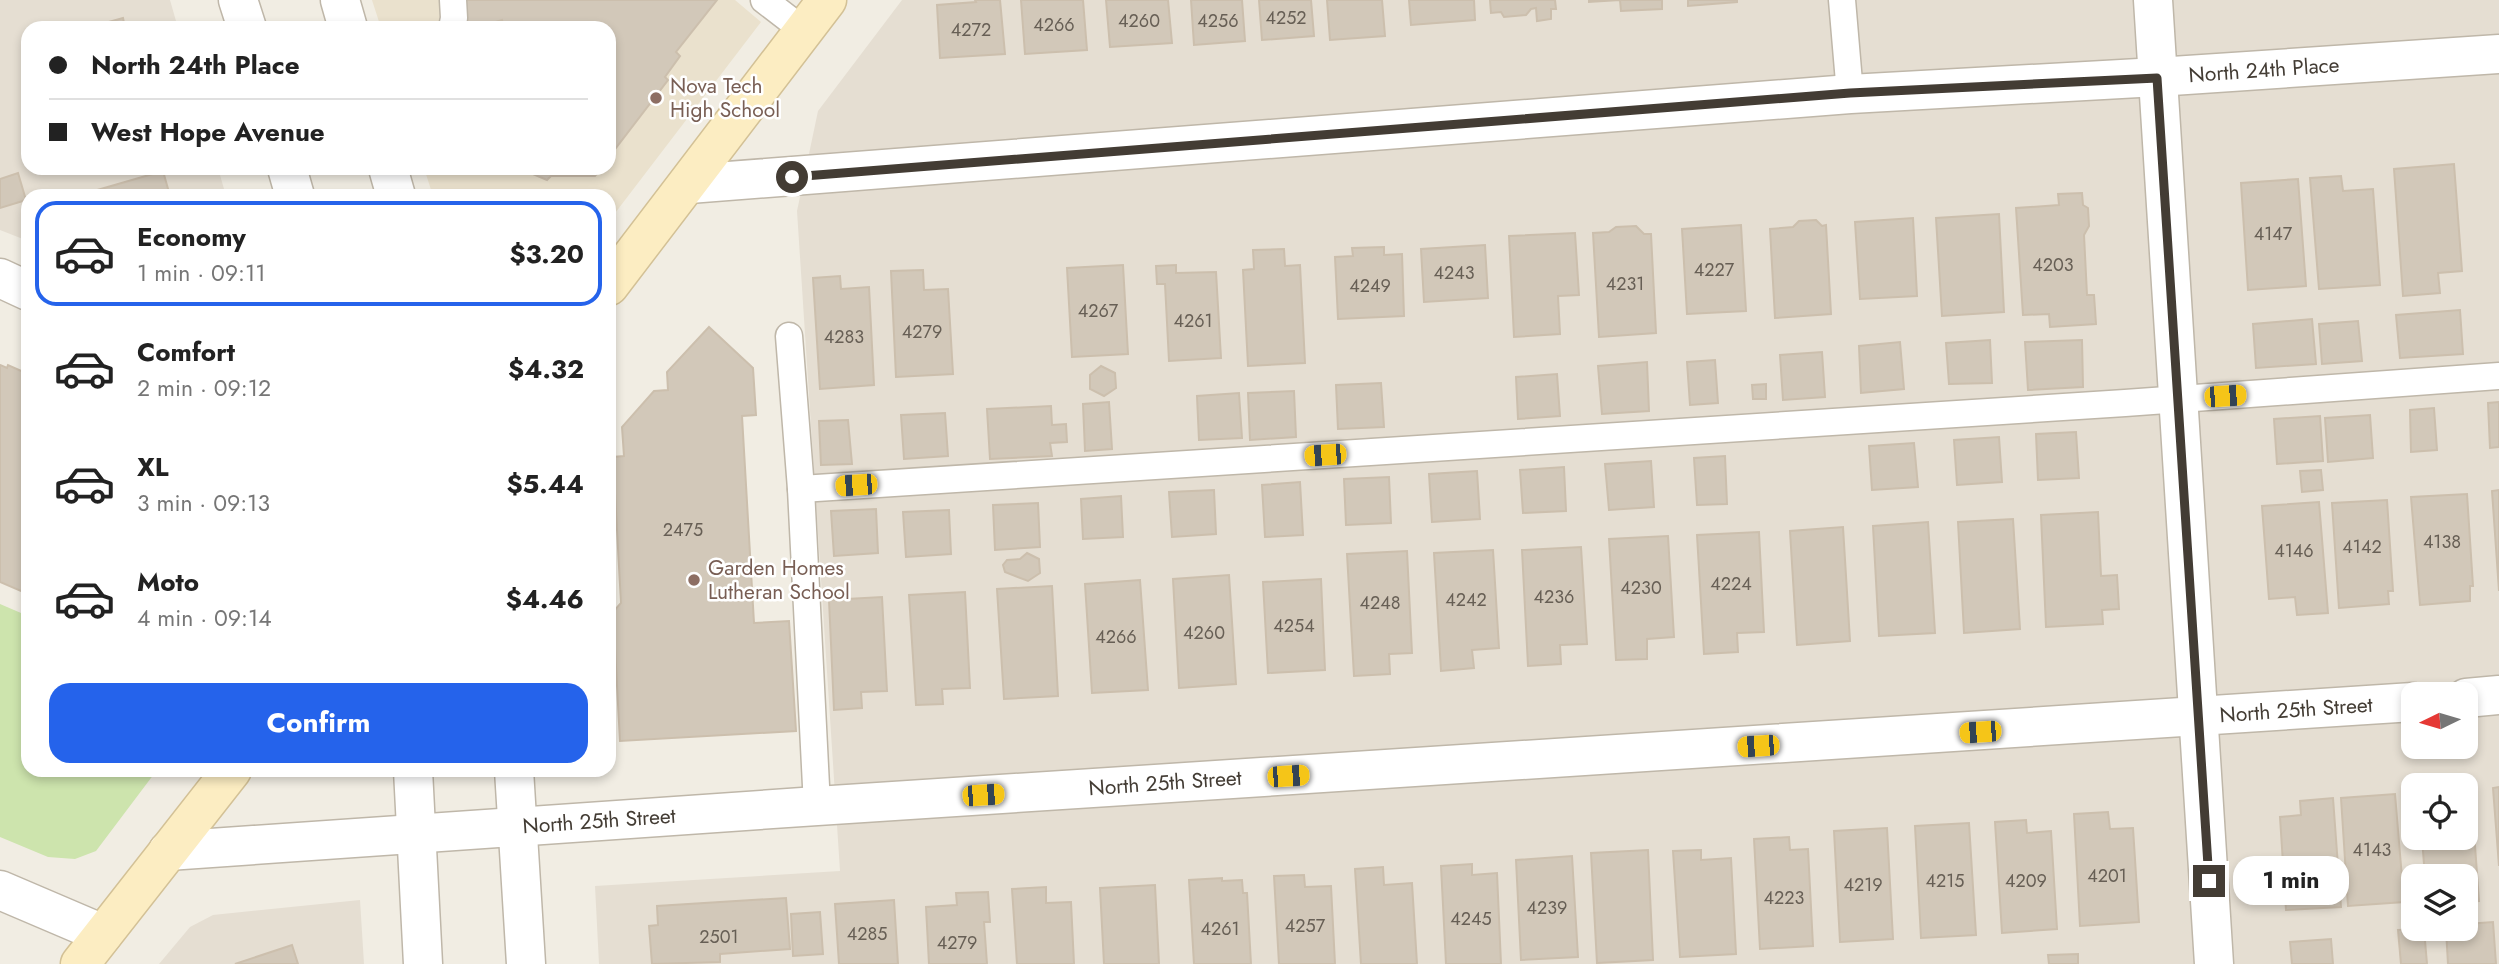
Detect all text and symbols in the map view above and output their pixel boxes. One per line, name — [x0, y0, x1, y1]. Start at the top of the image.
house number: 4252 — [1265, 5, 1307, 31]
house number: 4260 — [1118, 8, 1160, 34]
house number: 4256 — [1197, 8, 1239, 34]
house number: 4266 — [1033, 12, 1075, 38]
house number: 4272 — [951, 17, 991, 43]
text: North 24th Place — [91, 46, 300, 84]
street label: North 24th Place — [2188, 50, 2341, 90]
place label: Nova Tech High School — [670, 71, 780, 125]
marker: Nova Tech High School — [648, 90, 664, 106]
text: West Hope Avenue — [91, 113, 325, 151]
route start — [776, 161, 808, 193]
text: Economy — [137, 218, 246, 256]
house number: 4147 — [2254, 221, 2293, 247]
icon: car — [53, 222, 116, 285]
text: $3.20 — [509, 235, 584, 273]
house number: 4203 — [2032, 252, 2074, 278]
text: 1 min · 09:11 — [137, 256, 266, 290]
house number: 4227 — [1694, 257, 1735, 283]
house number: 4243 — [1433, 260, 1475, 286]
house number: 4231 — [1606, 271, 1644, 297]
house number: 4249 — [1349, 273, 1391, 299]
house number: 4267 — [1078, 298, 1119, 324]
house number: 4261 — [1173, 308, 1213, 334]
house number: 4279 — [902, 319, 942, 345]
house number: 4283 — [824, 324, 864, 350]
text: Comfort — [137, 333, 235, 371]
icon: car — [53, 337, 116, 400]
text: $4.32 — [508, 350, 584, 388]
text: 2 min · 09:12 — [137, 371, 271, 405]
car — [2204, 384, 2247, 408]
car — [1304, 443, 1347, 467]
text: XL — [137, 448, 169, 486]
icon: car — [53, 452, 116, 515]
text: $5.44 — [506, 465, 584, 503]
car — [835, 473, 878, 497]
text: 3 min · 09:13 — [137, 486, 270, 520]
house number: 2475 — [663, 517, 703, 543]
house number: 4138 — [2423, 529, 2461, 555]
house number: 4142 — [2342, 534, 2382, 560]
house number: 4146 — [2274, 538, 2314, 564]
place label: Garden Homes Lutheran School — [708, 553, 850, 607]
text: Moto — [137, 563, 199, 601]
icon: car — [53, 567, 116, 630]
house number: 4224 — [1710, 571, 1752, 597]
marker: Garden Homes Lutheran School — [686, 572, 702, 588]
house number: 4230 — [1620, 575, 1662, 601]
text: $4.46 — [506, 580, 584, 618]
house number: 4236 — [1534, 584, 1574, 610]
house number: 4242 — [1445, 587, 1487, 613]
house number: 4248 — [1359, 590, 1401, 616]
text: 4 min · 09:14 — [137, 601, 272, 635]
house number: 4254 — [1273, 613, 1315, 639]
house number: 4260 — [1183, 620, 1225, 646]
house number: 4266 — [1095, 624, 1137, 650]
north arrow — [2401, 682, 2478, 760]
map controls — [2401, 682, 2478, 941]
button: Confirm — [49, 683, 588, 763]
street label: North 25th Street — [2218, 690, 2374, 730]
car — [1959, 720, 2002, 744]
car — [1737, 734, 1780, 758]
street label: North 25th Street — [1087, 763, 1243, 803]
car — [1267, 764, 1310, 788]
button: locate — [2401, 773, 2478, 850]
car — [962, 783, 1005, 807]
street label: North 25th Street — [521, 801, 677, 841]
house number: 4143 — [2353, 837, 2392, 863]
callout: 1 min — [2234, 856, 2349, 906]
house number: 4201 — [2087, 863, 2127, 889]
text: 1 min — [2262, 863, 2320, 897]
button: layers — [2401, 864, 2478, 941]
route end — [2193, 865, 2225, 897]
house number: 4215 — [1926, 868, 1965, 894]
house number: 4209 — [2005, 868, 2047, 894]
house number: 4219 — [1843, 872, 1883, 898]
house number: 4223 — [1764, 885, 1805, 911]
house number: 4239 — [1527, 895, 1567, 921]
house number: 4245 — [1450, 906, 1492, 932]
house number: 4257 — [1285, 913, 1326, 939]
house number: 4261 — [1200, 916, 1240, 942]
house number: 4285 — [847, 921, 887, 947]
house number: 2501 — [699, 924, 739, 950]
house number: 4279 — [937, 930, 977, 956]

